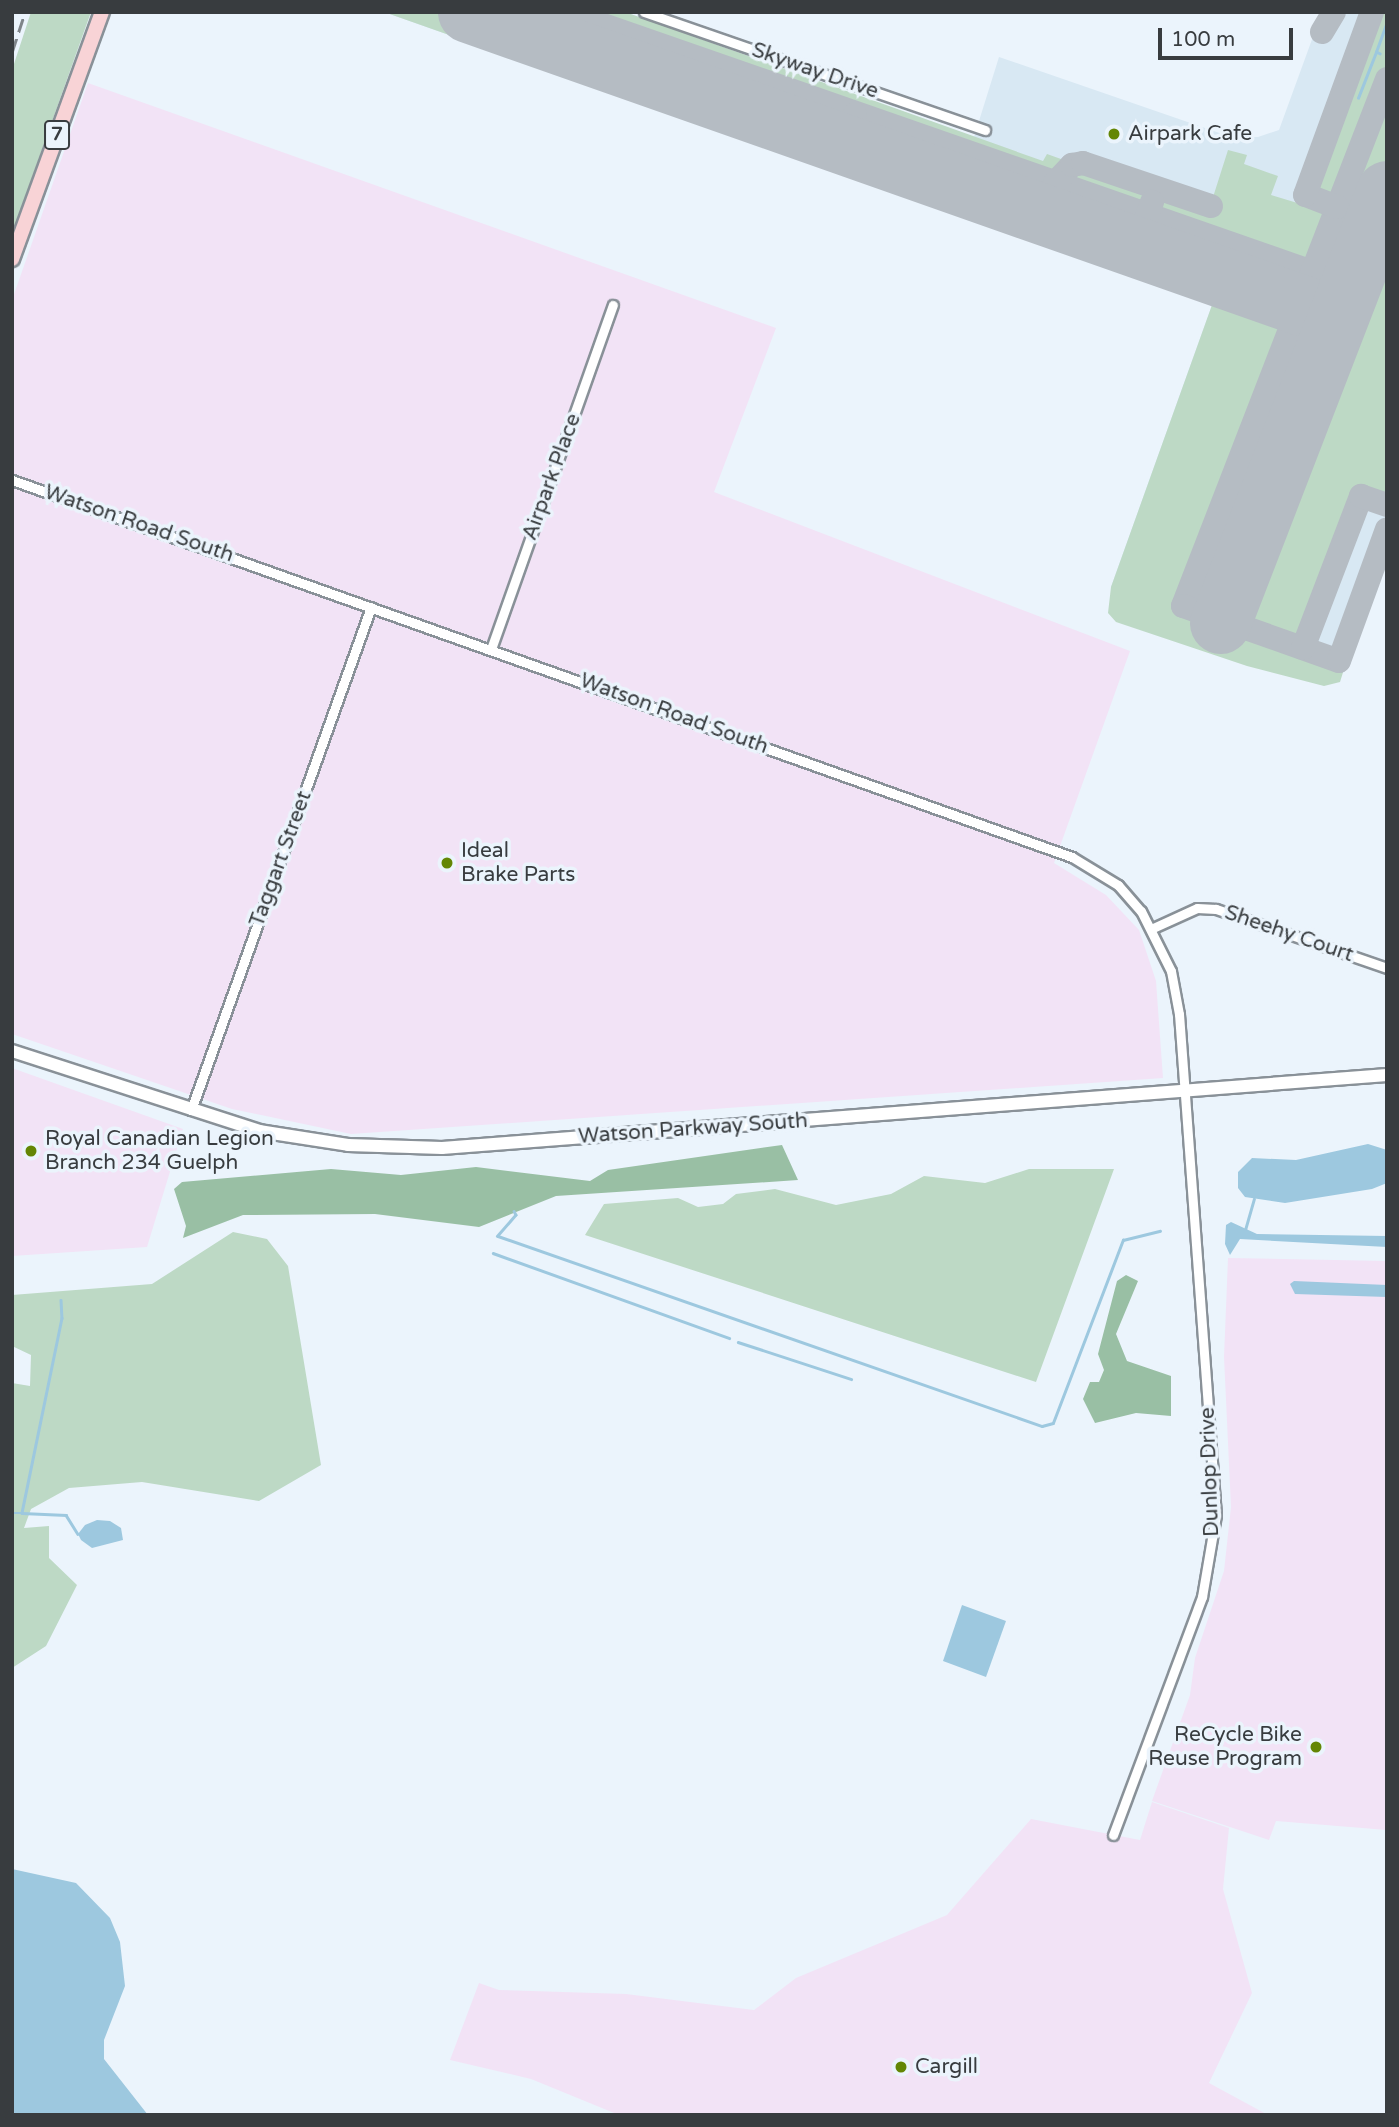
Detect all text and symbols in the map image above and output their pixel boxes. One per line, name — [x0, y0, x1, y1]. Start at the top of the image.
scale bar — [1161, 14, 1296, 58]
text: 100 m — [1171, 27, 1235, 52]
street label: Skyway Drive — [748, 38, 882, 104]
road number: 7 — [43, 119, 71, 150]
place label: Airpark Cafe — [1128, 121, 1252, 147]
marker: Airpark Cafe — [1106, 126, 1122, 142]
street label: Airpark Place — [517, 410, 587, 544]
street label: Watson Road South — [41, 480, 237, 568]
street label: Watson Road South — [576, 668, 772, 760]
street label: Taggart Street — [245, 788, 317, 930]
place label: Ideal Brake Parts — [461, 838, 575, 888]
marker: Ideal Brake Parts — [439, 855, 455, 871]
street label: Sheehy Court — [1221, 900, 1357, 968]
street label: Watson Parkway South — [577, 1108, 809, 1150]
place label: Royal Canadian Legion Branch 234 Guelph — [45, 1126, 274, 1176]
marker: Royal Canadian Legion Branch 234 Guelph — [23, 1143, 39, 1159]
street label: Dunlop Drive — [1195, 1407, 1225, 1537]
place label: ReCycle Bike Reuse Program — [1148, 1722, 1302, 1772]
marker: ReCycle Bike Reuse Program — [1308, 1739, 1324, 1755]
place label: Cargill — [915, 2054, 978, 2080]
marker: Cargill — [893, 2059, 909, 2075]

